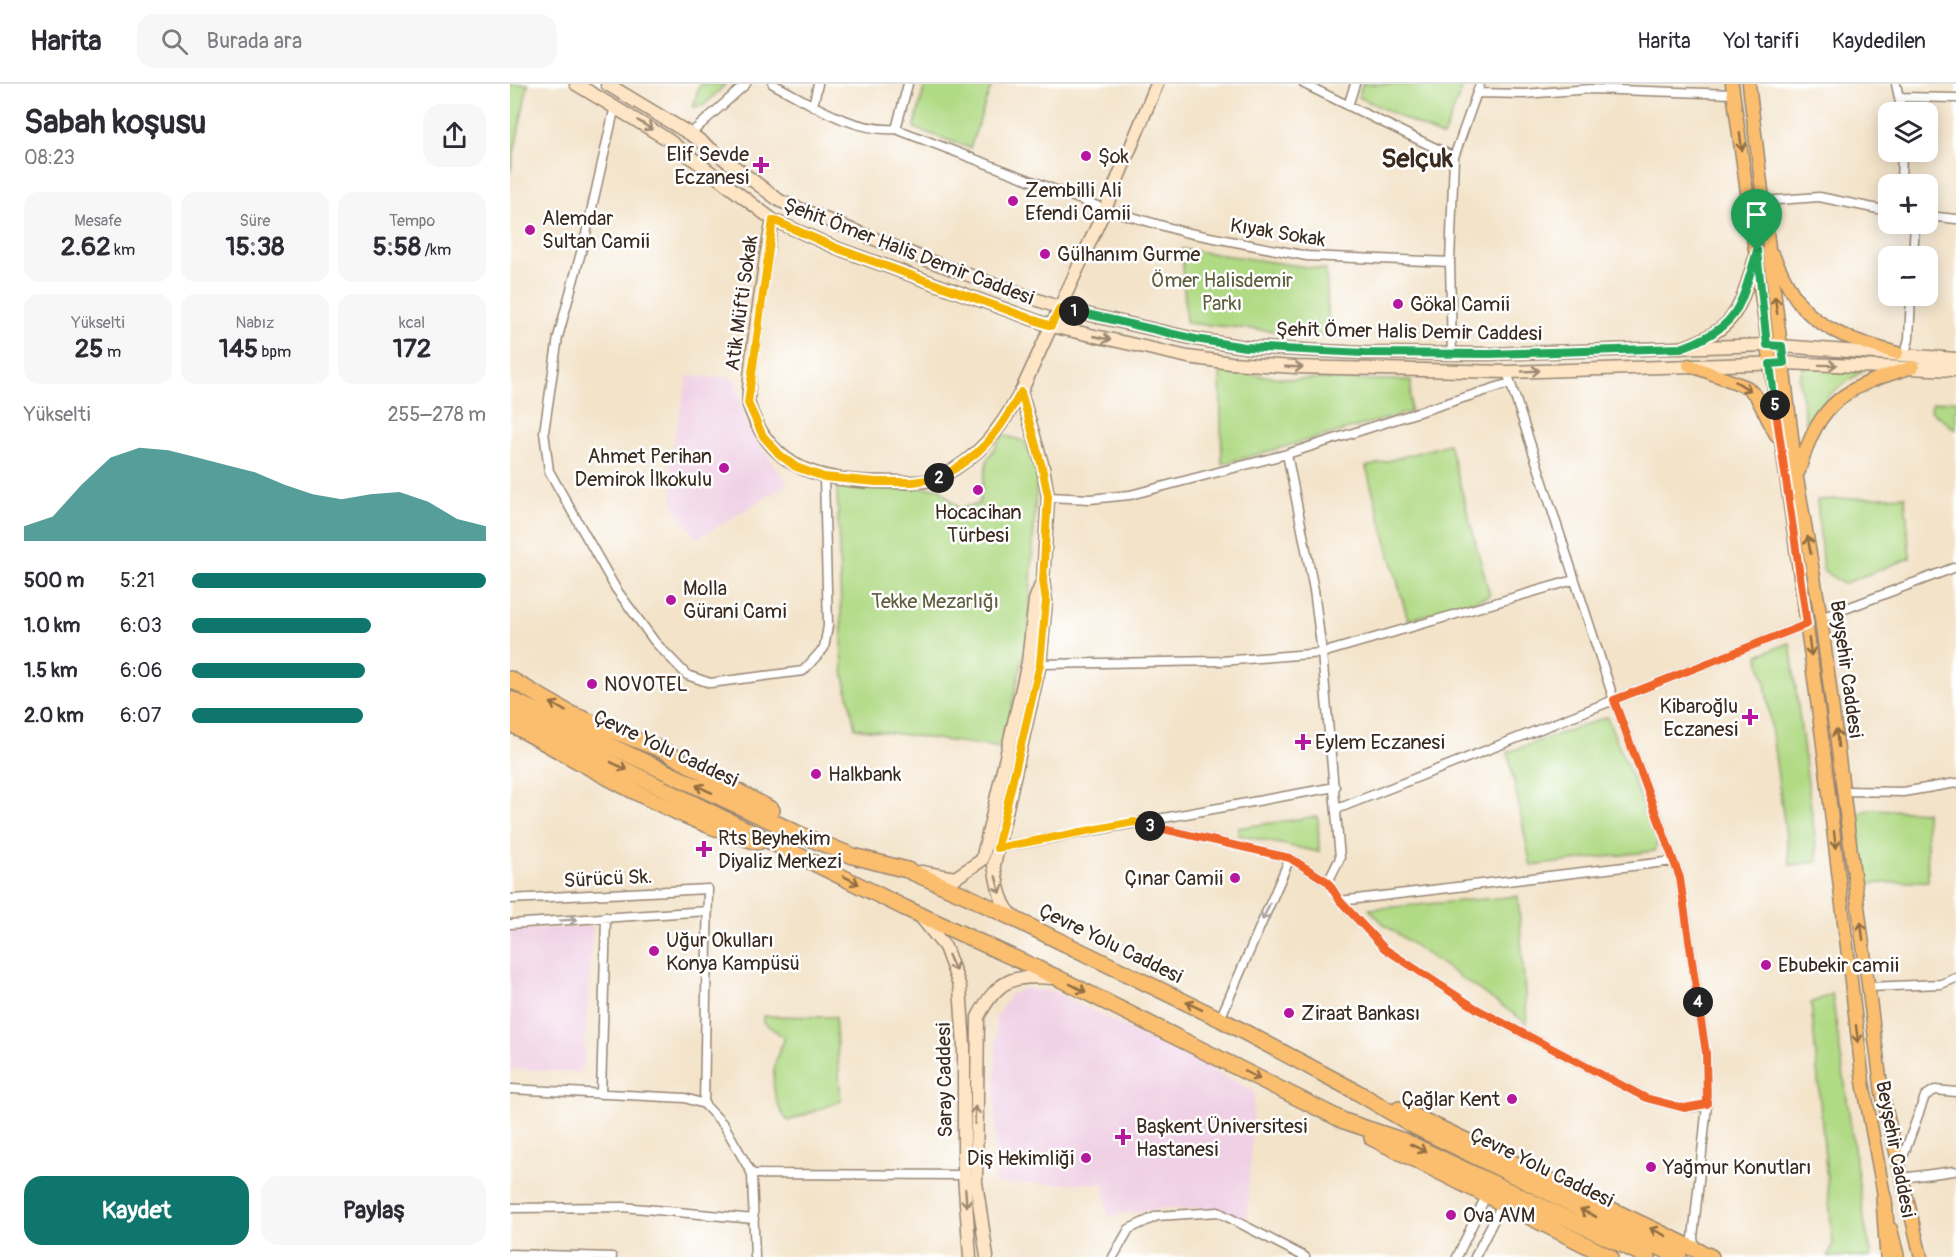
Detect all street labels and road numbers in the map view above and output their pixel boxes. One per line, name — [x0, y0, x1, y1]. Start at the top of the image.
street label: Şehit Ömer Halis Demir Caddesi — [780, 192, 1038, 311]
street label: Kıyak Sokak — [1228, 213, 1328, 252]
street label: Atik Müfti Sokak — [720, 233, 763, 372]
street label: Şehit Ömer Halis Demir Caddesi — [1276, 317, 1542, 346]
street label: Beyşehir Caddesi — [1824, 599, 1869, 740]
street label: Çevre Yolu Caddesi — [589, 704, 742, 793]
street label: Sürücü Sk. — [563, 864, 653, 893]
street label: Çevre Yolu Caddesi — [1035, 898, 1187, 989]
street label: Saray Caddesi — [931, 1022, 958, 1138]
street label: Beyşehir Caddesi — [1870, 1079, 1921, 1220]
street label: Çevre Yolu Caddesi — [1466, 1122, 1618, 1213]

